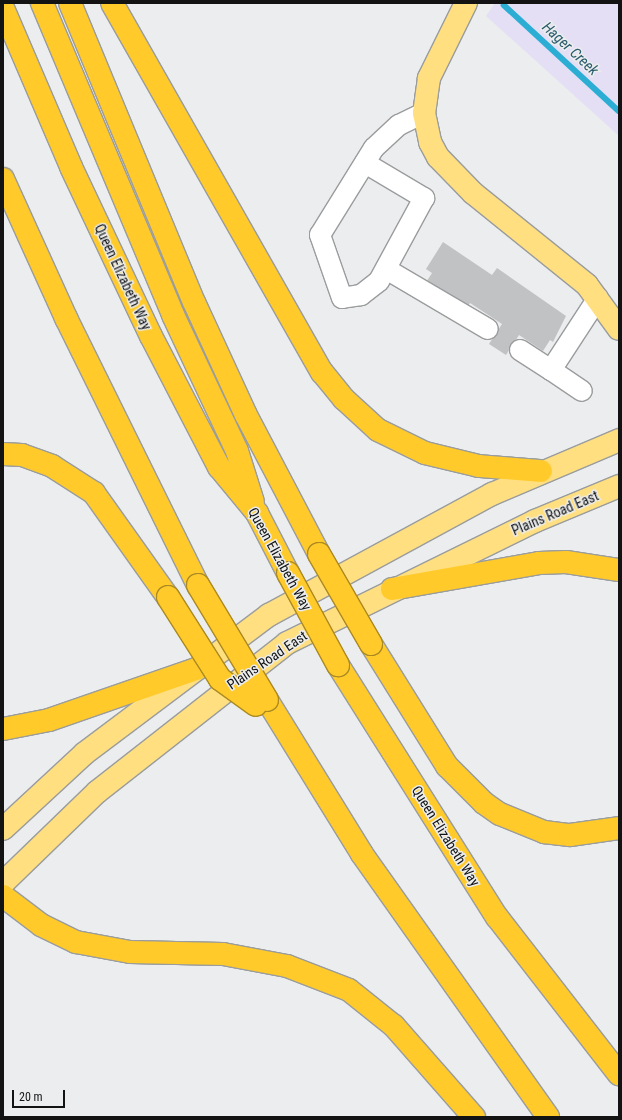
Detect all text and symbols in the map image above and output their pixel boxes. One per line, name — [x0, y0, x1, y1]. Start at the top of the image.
water label: Hager Creek — [538, 18, 602, 80]
street label: Queen Elizabeth Way — [91, 221, 155, 333]
street label: Plains Road East — [509, 487, 601, 539]
street label: Queen Elizabeth Way — [245, 505, 315, 613]
street label: Plains Road East — [224, 627, 310, 693]
street label: Queen Elizabeth Way — [408, 783, 484, 889]
scale bar — [14, 1082, 67, 1108]
text: 20 m — [19, 1090, 43, 1104]

